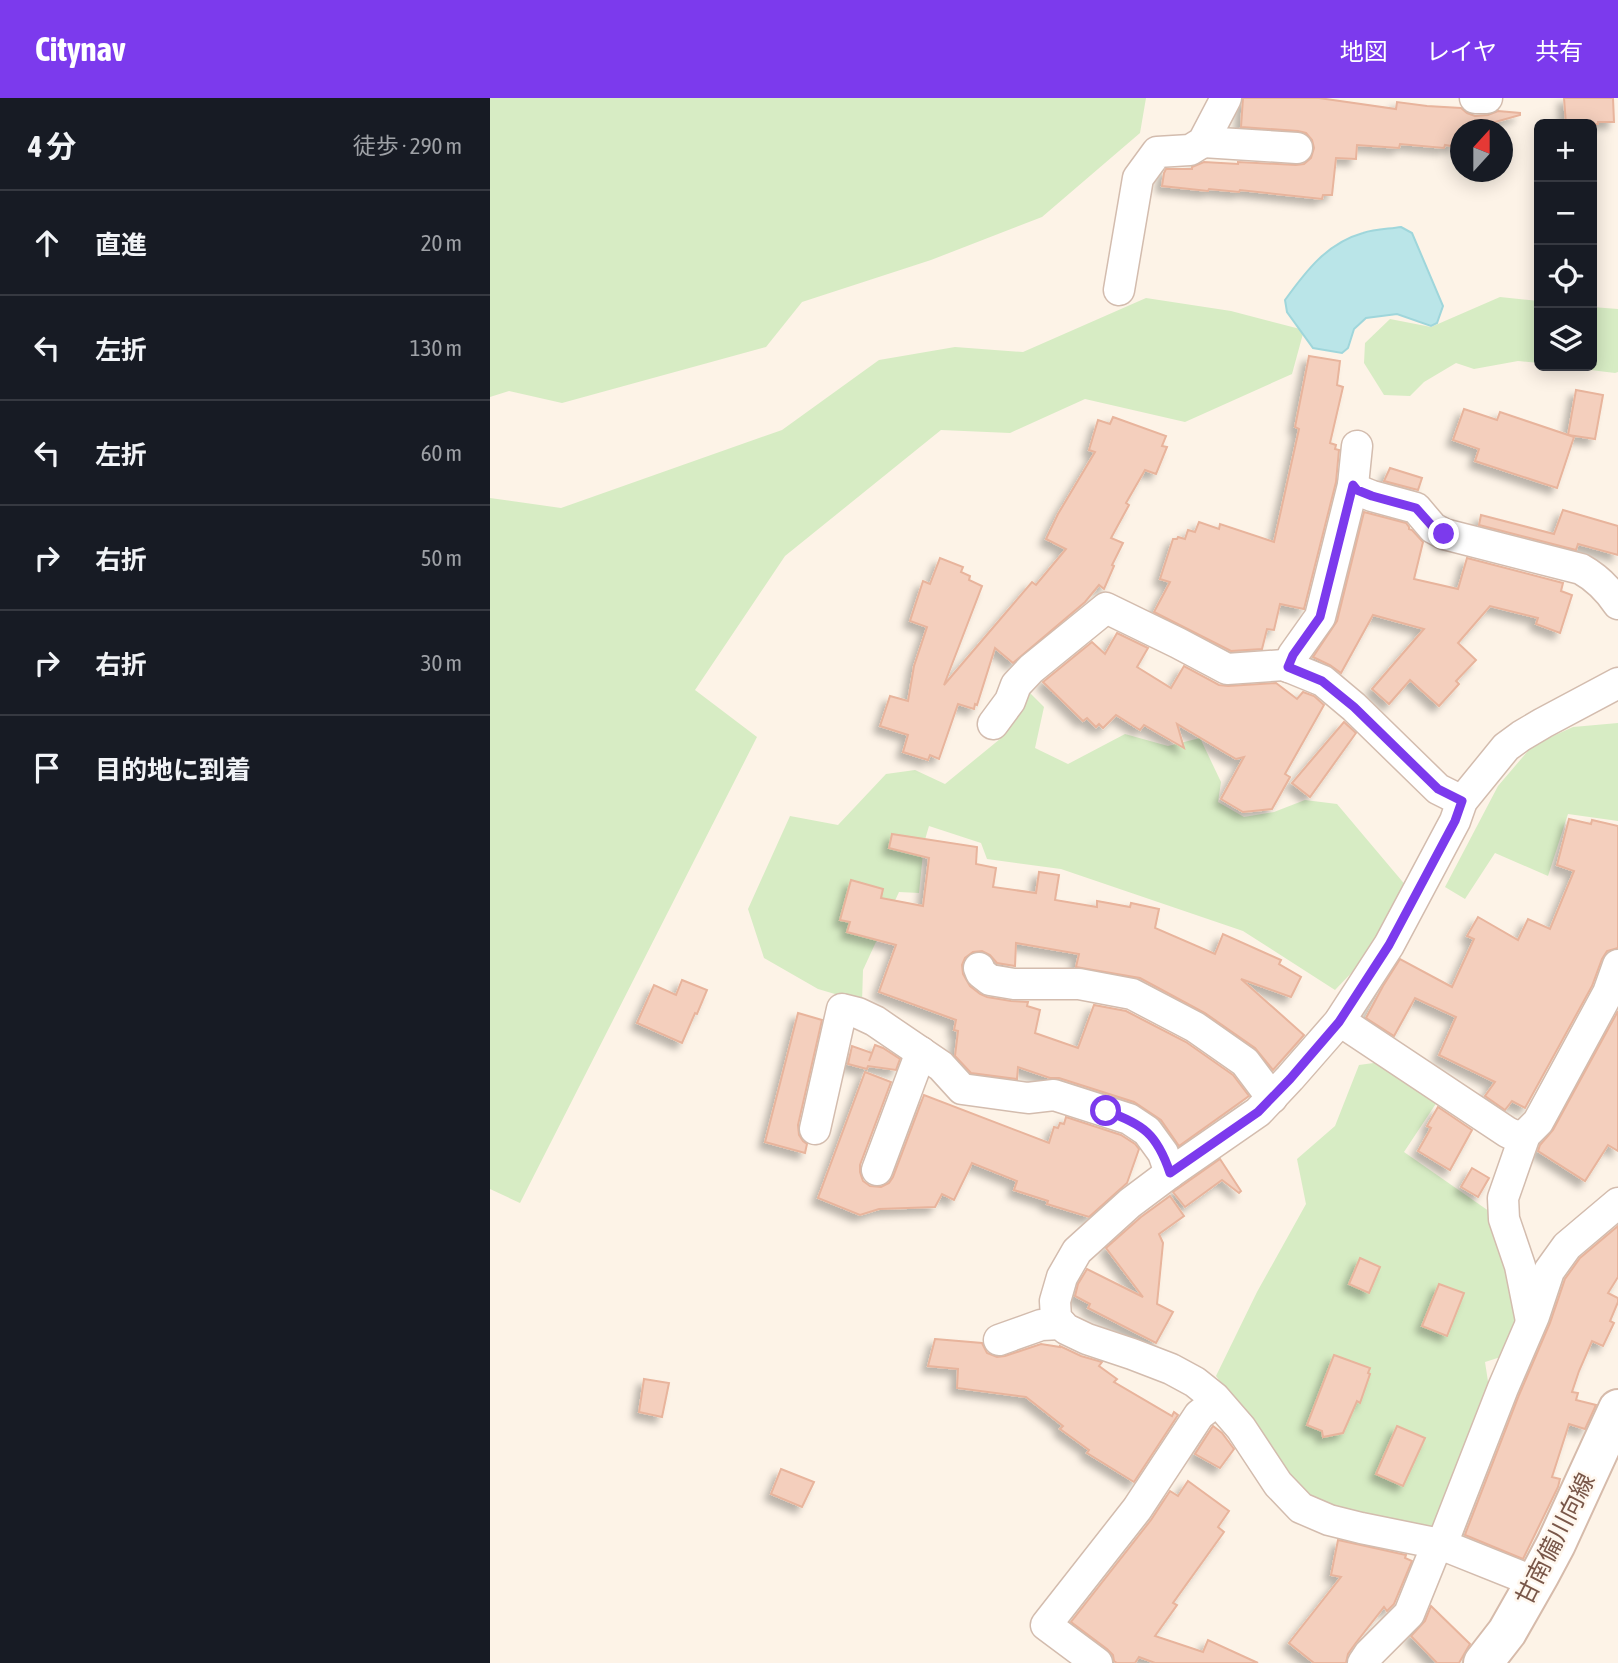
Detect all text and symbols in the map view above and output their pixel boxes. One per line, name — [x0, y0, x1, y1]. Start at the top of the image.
text: Citynav — [35, 30, 126, 68]
text: 地図 — [1340, 38, 1388, 65]
text: レイヤ — [1426, 38, 1497, 65]
text: 共有 — [1535, 38, 1583, 65]
north arrow — [1450, 119, 1513, 182]
map controls — [1534, 119, 1597, 371]
button: + — [1534, 119, 1597, 182]
text: 4 分 — [28, 129, 76, 163]
text: 徒歩 · 290 m — [353, 133, 462, 159]
button: − — [1534, 182, 1597, 245]
icon: ahead — [28, 224, 66, 262]
text: 直進 — [95, 230, 147, 260]
text: 20 m — [421, 230, 462, 256]
button: locate — [1534, 245, 1597, 308]
button: layers — [1534, 308, 1597, 371]
icon: left — [28, 329, 66, 367]
text: 左折 — [95, 335, 147, 365]
text: 130 m — [410, 335, 462, 361]
icon: left — [28, 434, 66, 472]
text: 左折 — [95, 440, 147, 470]
text: 60 m — [421, 440, 462, 466]
route end — [1428, 518, 1459, 549]
icon: right — [28, 539, 66, 577]
text: 右折 — [95, 545, 147, 575]
text: 50 m — [421, 545, 462, 571]
icon: right — [28, 644, 66, 682]
text: 右折 — [95, 650, 147, 680]
text: 30 m — [421, 650, 462, 676]
icon: arrive — [28, 749, 66, 787]
text: 目的地に到着 — [95, 755, 251, 785]
route start — [1090, 1095, 1121, 1126]
street label: 甘南備川向線 — [1510, 1469, 1600, 1609]

